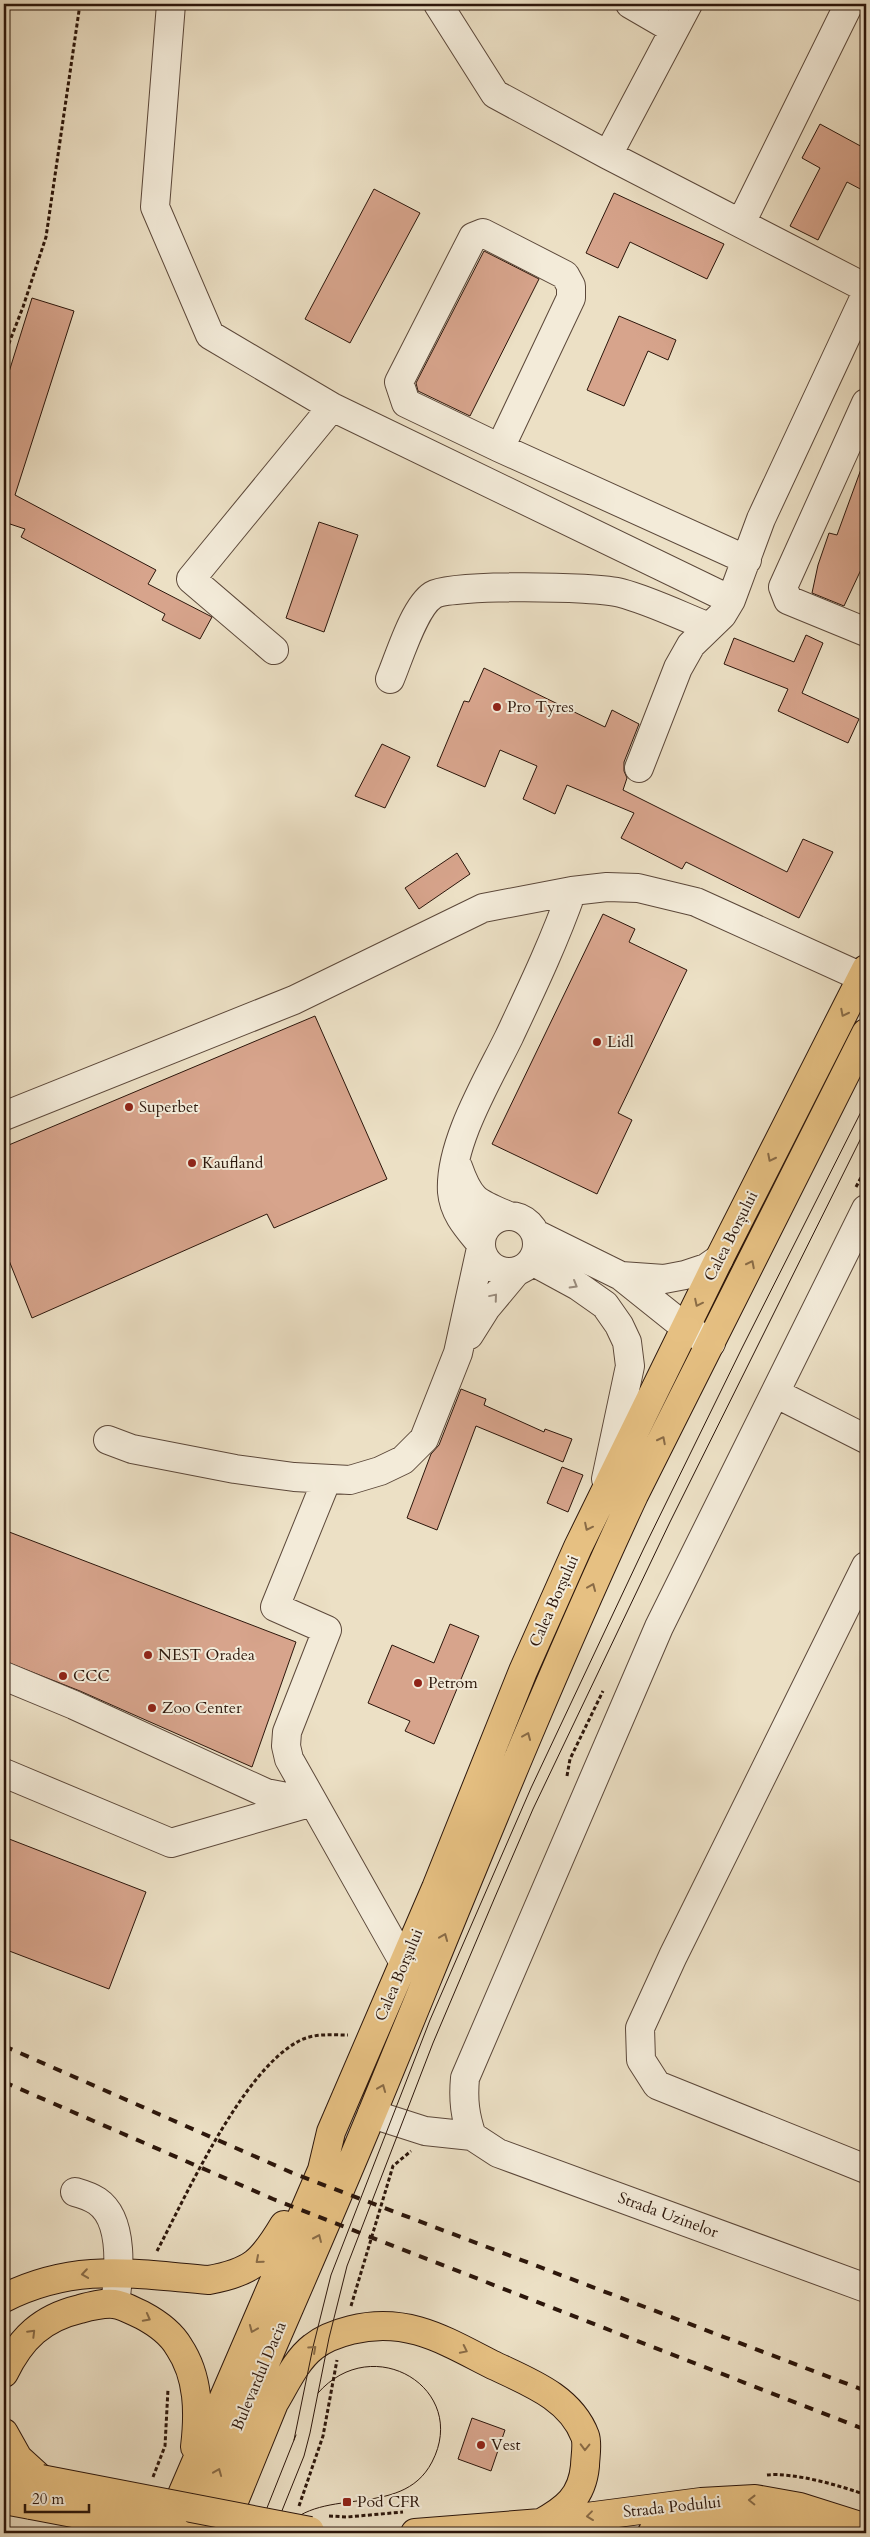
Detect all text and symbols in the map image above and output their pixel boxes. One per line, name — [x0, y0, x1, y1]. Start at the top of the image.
place label: Pro Tyres — [507, 696, 574, 718]
marker: Pro Tyres — [491, 701, 503, 713]
one-way arrow — [840, 1007, 850, 1016]
place label: Lidl — [607, 1031, 634, 1053]
marker: Lidl — [591, 1036, 603, 1048]
place label: Superbet — [139, 1096, 198, 1118]
marker: Superbet — [123, 1101, 135, 1113]
place label: Kaufland — [202, 1152, 264, 1174]
one-way arrow — [767, 1152, 777, 1161]
marker: Kaufland — [186, 1157, 198, 1169]
street label: Calea Borșului — [699, 1187, 763, 1285]
one-way arrow — [745, 1260, 755, 1269]
one-way arrow — [569, 1278, 578, 1288]
one-way arrow — [489, 1294, 498, 1303]
one-way arrow — [694, 1298, 704, 1307]
one-way arrow — [656, 1436, 666, 1445]
one-way arrow — [584, 1522, 594, 1531]
street label: Calea Borșului — [524, 1551, 584, 1650]
one-way arrow — [585, 1583, 596, 1592]
place label: NEST Oradea — [158, 1644, 255, 1666]
marker: NEST Oradea — [142, 1649, 154, 1661]
place label: CCC — [73, 1665, 110, 1687]
marker: CCC — [57, 1670, 69, 1682]
place label: Petrom — [428, 1672, 478, 1694]
marker: Petrom — [412, 1677, 424, 1689]
place label: Zoo Center — [162, 1697, 242, 1719]
marker: Zoo Center — [146, 1702, 158, 1714]
one-way arrow — [521, 1732, 532, 1741]
street label: Calea Borșului — [370, 1925, 429, 2025]
one-way arrow — [438, 1934, 448, 1942]
one-way arrow — [376, 2084, 387, 2093]
street label: Strada Uzinelor — [615, 2187, 721, 2243]
one-way arrow — [312, 2234, 323, 2243]
one-way arrow — [256, 2254, 265, 2263]
one-way arrow — [80, 2268, 88, 2279]
one-way arrow — [142, 2312, 151, 2322]
street label: Bulevardul Dacia — [226, 2318, 292, 2434]
one-way arrow — [249, 2324, 260, 2333]
one-way arrow — [26, 2330, 35, 2339]
one-way arrow — [459, 2344, 468, 2354]
one-way arrow — [307, 2346, 316, 2355]
place label: Vest — [491, 2434, 520, 2456]
marker: Vest — [475, 2439, 487, 2451]
one-way arrow — [580, 2443, 591, 2451]
one-way arrow — [212, 2468, 222, 2477]
scale bar — [25, 2482, 89, 2514]
text: 20 m — [32, 2489, 64, 2509]
place label: Pod CFR — [357, 2491, 420, 2513]
street label: Strada Podului — [622, 2491, 723, 2523]
one-way arrow — [748, 2495, 756, 2505]
marker: Pod CFR — [341, 2496, 353, 2508]
one-way arrow — [586, 2510, 594, 2521]

